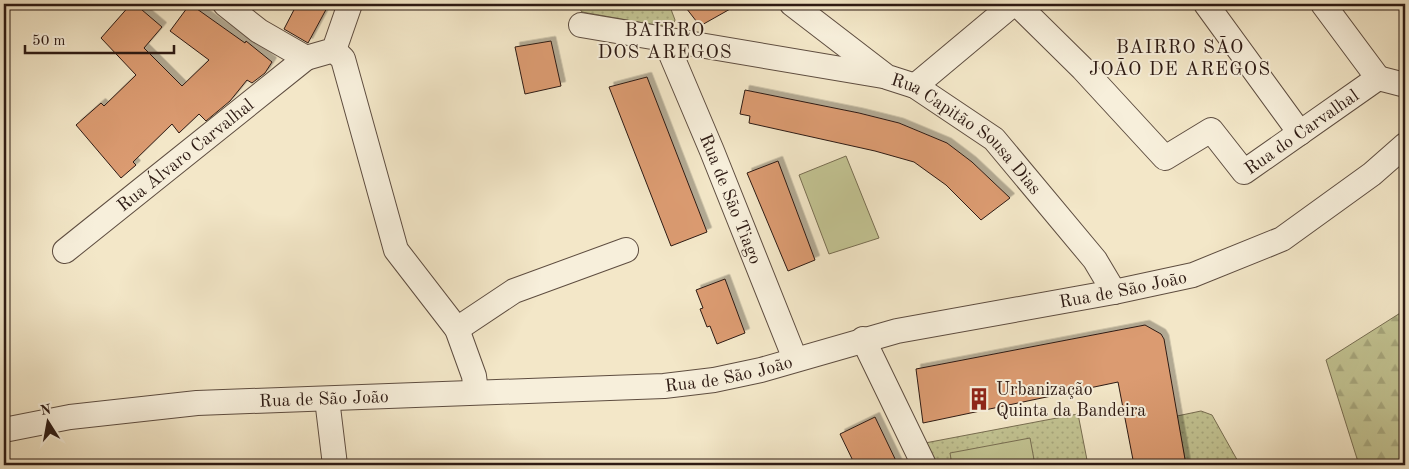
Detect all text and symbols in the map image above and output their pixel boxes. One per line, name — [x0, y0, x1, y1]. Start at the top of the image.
scale bar — [25, 22, 174, 54]
district label: BAIRRO DOS AREGOS — [597, 22, 733, 63]
text: 50 m — [32, 34, 66, 49]
district label: BAIRRO SÃO JOÃO DE AREGOS — [1089, 35, 1271, 80]
street label: Rua Capitão Sousa Dias — [889, 71, 1044, 198]
street label: Rua do Carvalhal — [1242, 86, 1362, 179]
street label: Rua Álvaro Carvalhal — [114, 96, 258, 215]
street label: Rua de São Tiago — [696, 131, 764, 267]
street label: Rua de São João — [1058, 269, 1189, 312]
street label: Rua de São João — [664, 353, 795, 396]
place label: Urbanização Quinta da Bandeira — [996, 381, 1146, 420]
building icon: Urbanização Quinta da Bandeira — [966, 386, 992, 412]
street label: Rua de São João — [259, 388, 389, 411]
north arrow — [22, 396, 72, 446]
text: N — [39, 402, 53, 418]

